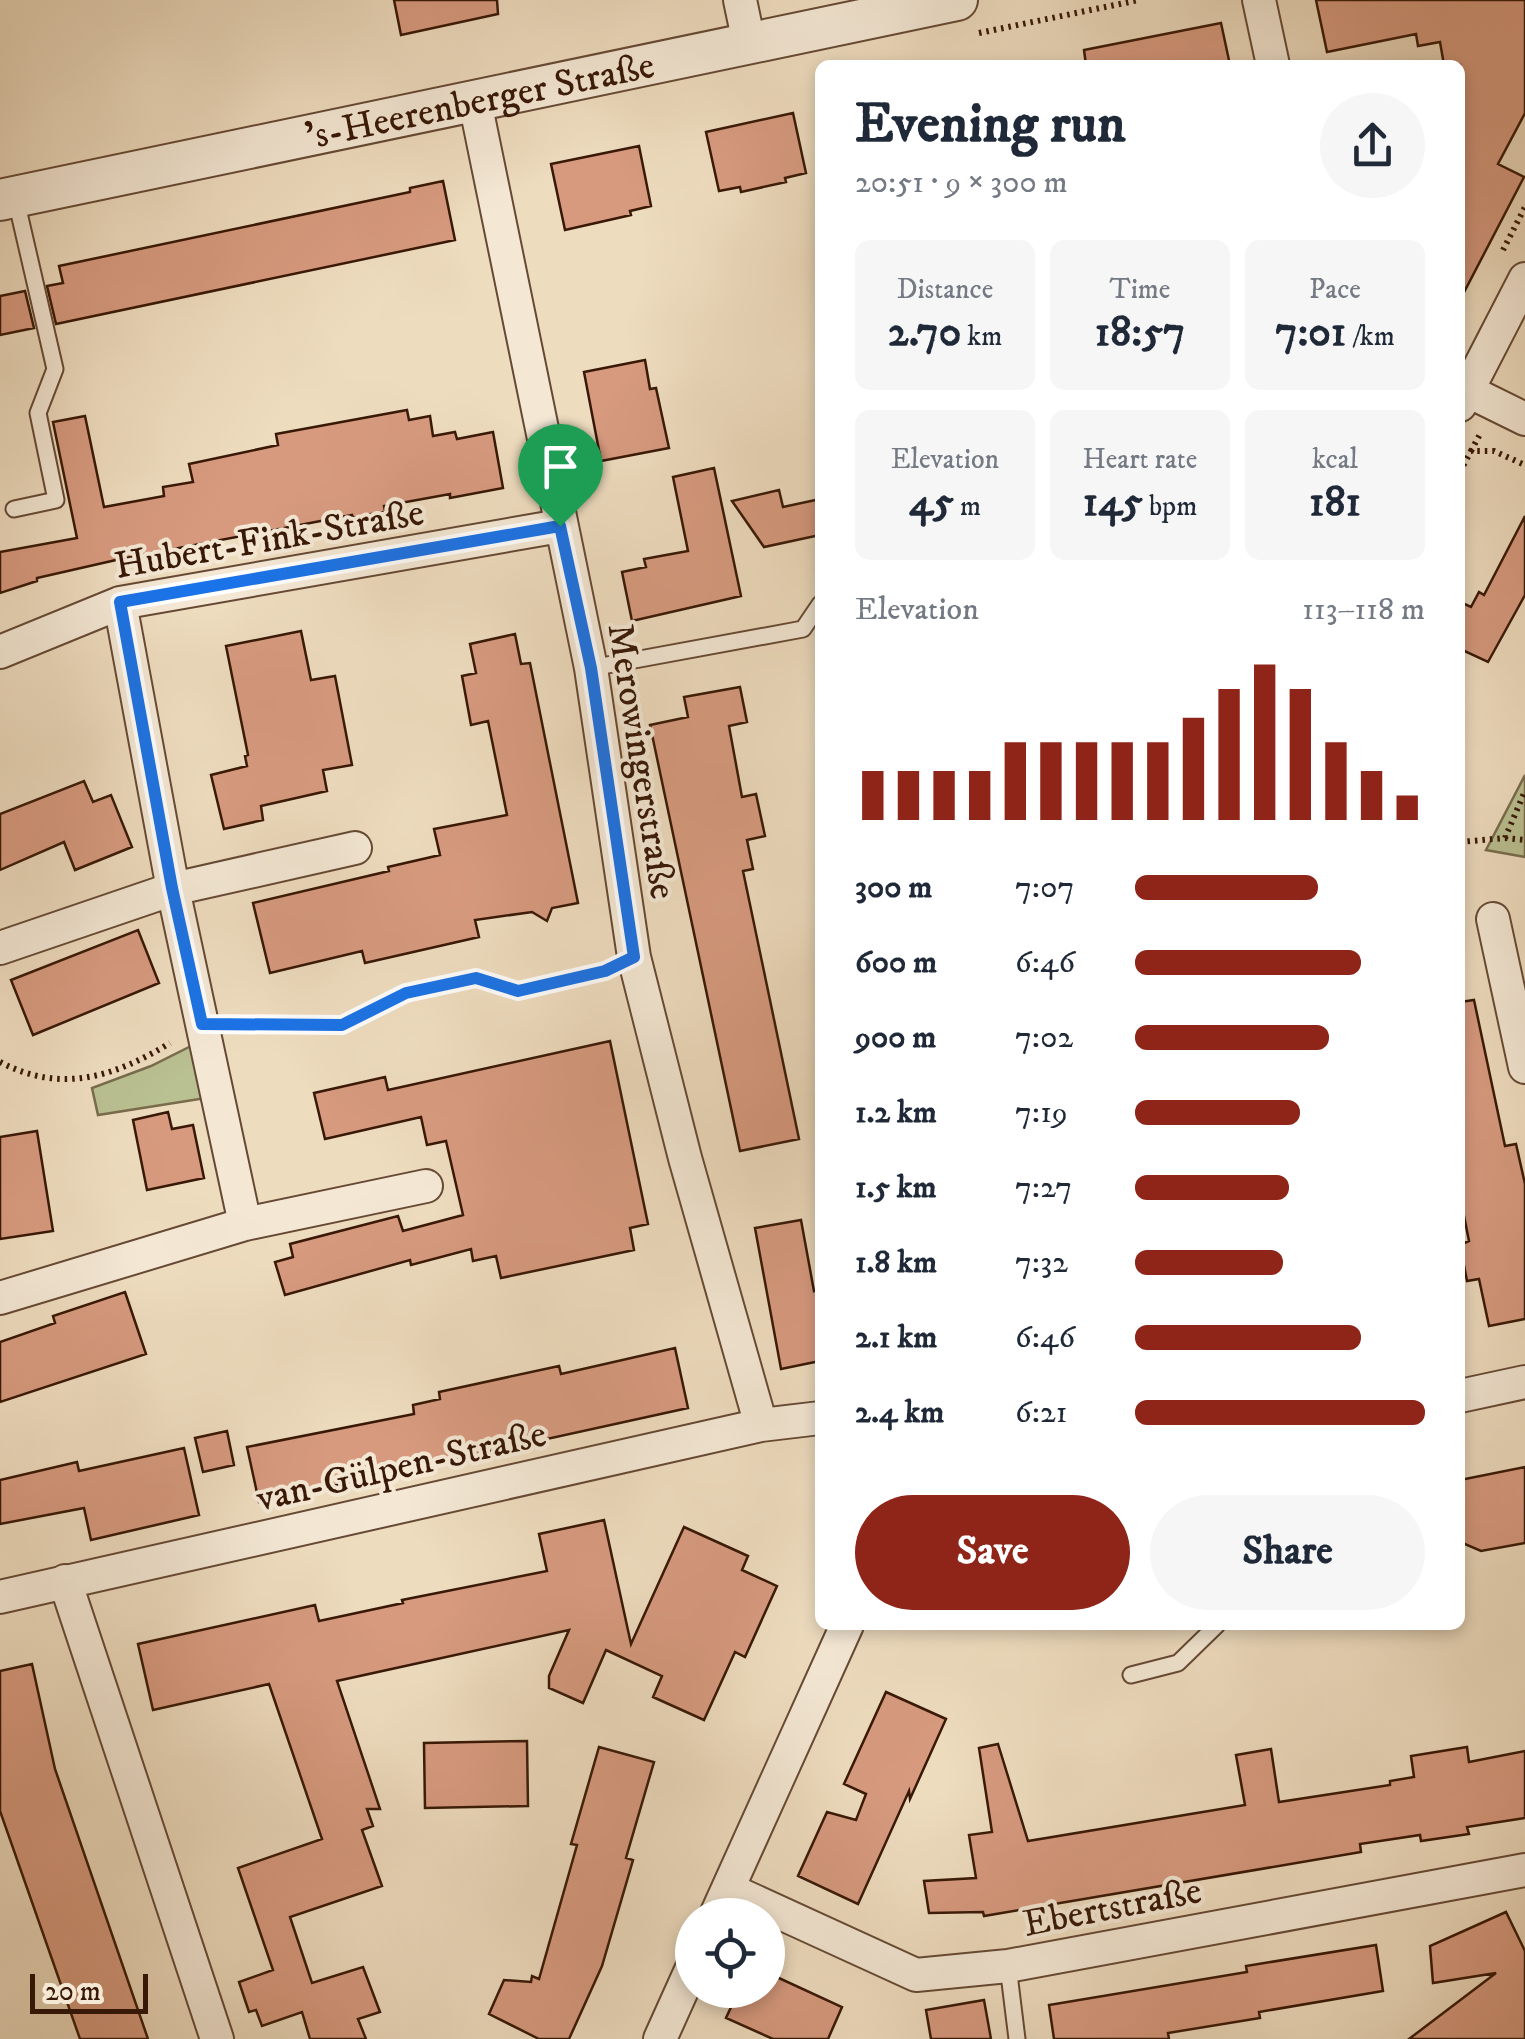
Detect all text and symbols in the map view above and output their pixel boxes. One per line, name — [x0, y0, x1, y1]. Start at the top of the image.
street label: 's-Heerenberger Straße — [301, 42, 659, 162]
text: Evening run — [855, 91, 1126, 160]
button: share — [1320, 93, 1425, 198]
text: 20:51 · 9 × 300 m — [855, 163, 1068, 203]
text: Distance — [897, 272, 993, 307]
text: Time — [1110, 272, 1170, 307]
text: Pace — [1309, 272, 1361, 307]
text: 2.70 — [888, 307, 961, 359]
text: 18:57 — [1095, 307, 1185, 359]
text: 7:01 — [1275, 307, 1346, 359]
text: km — [961, 319, 1002, 354]
text: /km — [1346, 319, 1395, 354]
pin — [518, 424, 603, 527]
icon: arrive — [533, 439, 588, 494]
text: Elevation — [891, 442, 999, 477]
text: Heart rate — [1083, 442, 1197, 477]
text: kcal — [1312, 442, 1358, 477]
text: 45 — [909, 477, 954, 529]
text: 145 — [1083, 477, 1143, 529]
text: 181 — [1309, 477, 1361, 529]
street label: Hubert-Fink-Straße — [111, 489, 428, 591]
text: m — [954, 489, 981, 524]
text: bpm — [1143, 489, 1197, 524]
text: Elevation — [855, 590, 979, 630]
text: 113–118 m — [1302, 590, 1425, 630]
street label: Merowingerstraße — [596, 620, 687, 903]
text: 300 m — [855, 868, 932, 908]
text: 7:07 — [1015, 868, 1074, 908]
text: 600 m — [855, 943, 937, 983]
text: 6:46 — [1015, 943, 1075, 983]
text: 900 m — [855, 1018, 936, 1058]
text: 7:02 — [1015, 1018, 1073, 1058]
text: 1.2 km — [855, 1093, 937, 1133]
text: 7:19 — [1015, 1093, 1068, 1133]
text: 1.5 km — [855, 1168, 937, 1208]
text: 7:27 — [1015, 1168, 1072, 1208]
text: 1.8 km — [855, 1243, 937, 1283]
text: 7:32 — [1015, 1243, 1068, 1283]
text: 2.1 km — [855, 1318, 937, 1358]
text: 6:46 — [1015, 1318, 1075, 1358]
text: 2.4 km — [855, 1393, 944, 1433]
text: 6:21 — [1015, 1393, 1067, 1433]
street label: van-Gülpen-Straße — [251, 1410, 551, 1524]
button: Save — [855, 1495, 1130, 1610]
button: Share — [1150, 1495, 1425, 1610]
street label: Ebertstraße — [1019, 1867, 1206, 1949]
map controls — [675, 1898, 785, 2008]
button: locate — [675, 1898, 785, 2008]
scale bar — [30, 1969, 148, 2014]
text: 20 m — [45, 1974, 101, 2009]

